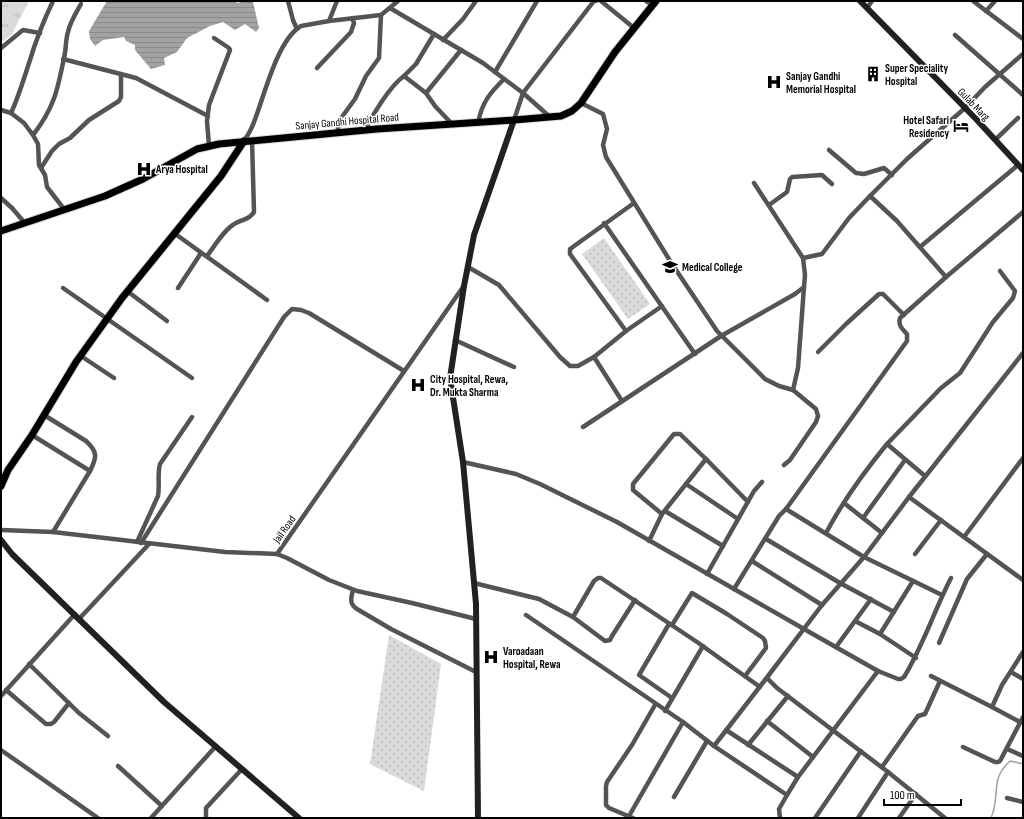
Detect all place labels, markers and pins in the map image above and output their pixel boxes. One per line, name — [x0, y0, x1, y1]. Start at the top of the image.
place label: Super Speciality Hospital — [885, 62, 949, 88]
building icon: Super Speciality Hospital — [864, 65, 882, 83]
place label: Sanjay Gandhi Memorial Hospital — [786, 70, 856, 96]
hospital icon: Sanjay Gandhi Memorial Hospital — [765, 73, 783, 91]
place label: Hotel Safari Residency — [903, 114, 949, 140]
hotel icon: Hotel Safari Residency — [952, 117, 970, 135]
hospital icon: Arya Hospital — [135, 160, 153, 178]
place label: Arya Hospital — [155, 163, 208, 176]
school or university icon: Medical College — [661, 258, 679, 276]
place label: Medical College — [682, 261, 743, 274]
place label: City Hospital, Rewa, Dr. Mukta Sharma — [430, 373, 508, 399]
hospital icon: City Hospital, Rewa, Dr. Mukta Sharma — [409, 376, 427, 394]
place label: Varoadaan Hospital, Rewa — [503, 645, 561, 671]
hospital icon: Varoadaan Hospital, Rewa — [482, 648, 500, 666]

